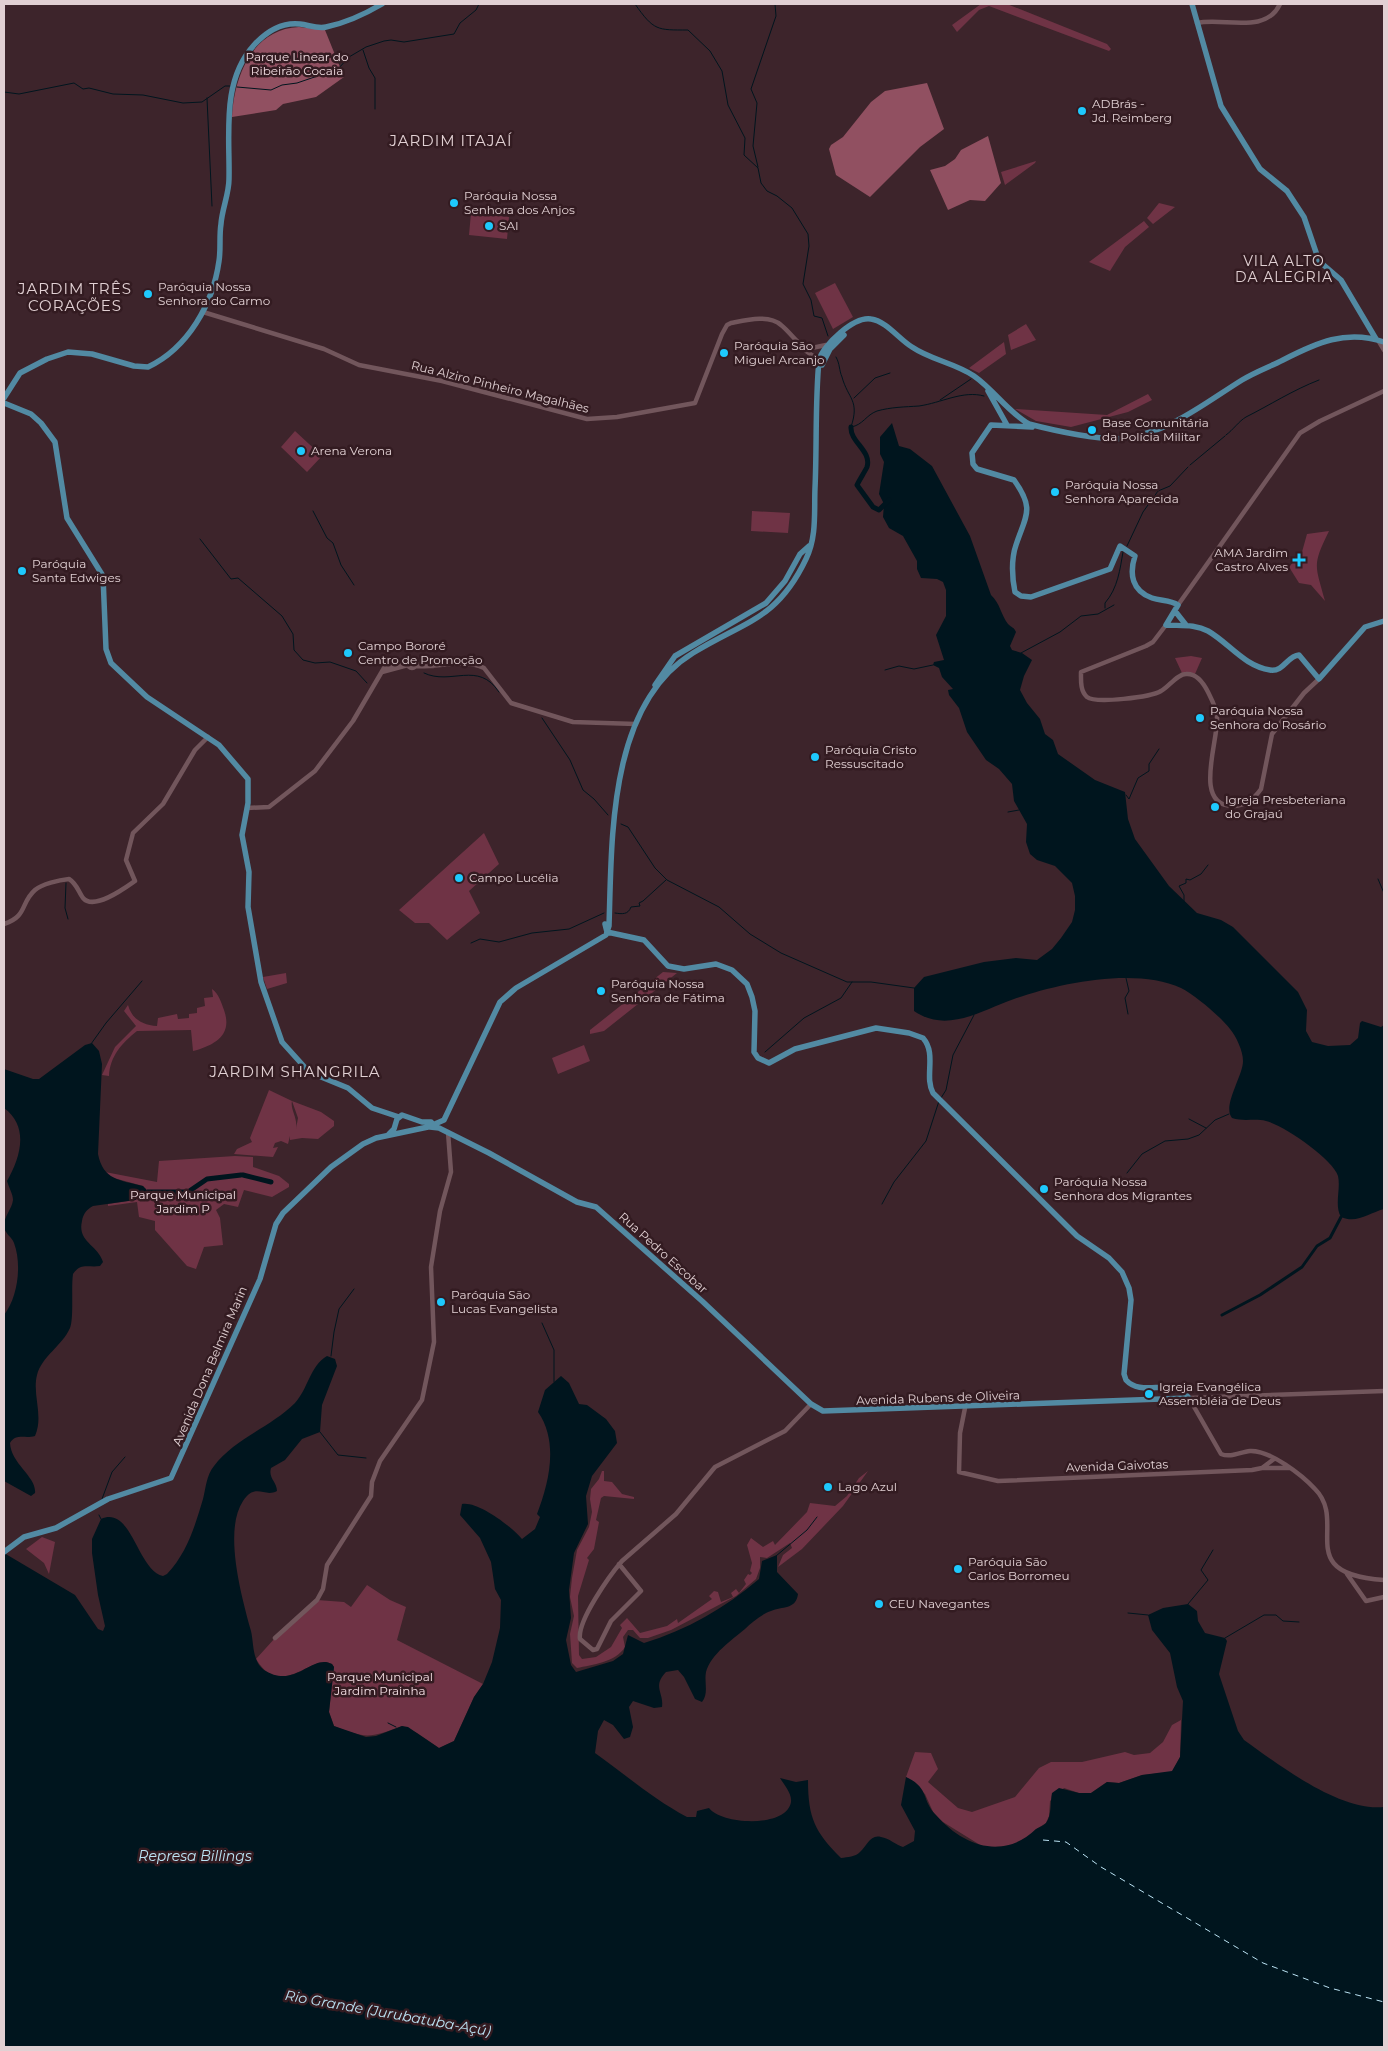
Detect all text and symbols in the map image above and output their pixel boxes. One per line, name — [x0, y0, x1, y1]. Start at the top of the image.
park label: Parque Linear do Ribeirão Cocaia — [246, 49, 348, 78]
place label: ADBrás - Jd. Reimberg — [1091, 96, 1172, 125]
marker: ADBrás - Jd. Reimberg — [1076, 105, 1088, 117]
district label: JARDIM ITAJAÍ — [388, 131, 513, 150]
place label: Paróquia Nossa Senhora dos Anjos — [464, 188, 575, 217]
marker: Paróquia Nossa Senhora dos Anjos — [448, 197, 460, 209]
place label: SAI — [499, 218, 519, 233]
marker: SAI — [483, 220, 495, 232]
district label: VILA ALTO DA ALEGRIA — [1235, 252, 1333, 286]
district label: JARDIM TRÊS CORAÇÕES — [17, 279, 132, 315]
place label: Paróquia Nossa Senhora do Carmo — [158, 279, 270, 308]
marker: Paróquia Nossa Senhora do Carmo — [142, 288, 154, 300]
place label: Paróquia São Miguel Arcanjo — [734, 338, 825, 367]
marker: Paróquia São Miguel Arcanjo — [718, 347, 730, 359]
street label: Rua Alziro Pinheiro Magalhães — [410, 357, 591, 416]
place label: Base Comunitária da Polícia Militar — [1102, 415, 1209, 444]
marker: Base Comunitária da Polícia Militar — [1086, 424, 1098, 436]
place label: Arena Verona — [311, 443, 392, 458]
marker: Arena Verona — [295, 445, 307, 457]
place label: Paróquia Nossa Senhora Aparecida — [1065, 477, 1179, 506]
marker: Paróquia Nossa Senhora Aparecida — [1049, 486, 1061, 498]
place label: AMA Jardim Castro Alves — [1214, 545, 1288, 574]
marker: AMA Jardim Castro Alves — [1292, 553, 1306, 567]
place label: Paróquia Santa Edwiges — [32, 556, 121, 585]
marker: Paróquia Santa Edwiges — [16, 565, 28, 577]
place label: Campo Bororé Centro de Promoção — [358, 638, 482, 667]
marker: Campo Bororé Centro de Promoção — [342, 647, 354, 659]
place label: Paróquia Nossa Senhora do Rosário — [1210, 703, 1326, 732]
marker: Paróquia Nossa Senhora do Rosário — [1194, 712, 1206, 724]
place label: Paróquia Cristo Ressuscitado — [825, 742, 917, 771]
marker: Paróquia Cristo Ressuscitado — [809, 751, 821, 763]
place label: Igreja Presbeteriana do Grajaú — [1225, 792, 1346, 821]
marker: Igreja Presbeteriana do Grajaú — [1209, 801, 1221, 813]
place label: Campo Lucélia — [469, 870, 559, 885]
marker: Campo Lucélia — [453, 872, 465, 884]
place label: Paróquia Nossa Senhora de Fátima — [611, 976, 725, 1005]
marker: Paróquia Nossa Senhora de Fátima — [595, 985, 607, 997]
district label: JARDIM SHANGRILA — [209, 1062, 381, 1081]
place label: Paróquia Nossa Senhora dos Migrantes — [1054, 1174, 1192, 1203]
marker: Paróquia Nossa Senhora dos Migrantes — [1038, 1183, 1050, 1195]
park label: Parque Municipal Jardim P — [130, 1187, 236, 1216]
street label: Rua Pedro Escobar — [616, 1209, 711, 1296]
street label: Avenida Dona Belmira Marin — [169, 1284, 250, 1448]
place label: Paróquia São Lucas Evangelista — [451, 1287, 558, 1316]
marker: Paróquia São Lucas Evangelista — [435, 1296, 447, 1308]
place label: Igreja Evangélica Assembléia de Deus — [1159, 1379, 1281, 1408]
street label: Avenida Rubens de Oliveira — [856, 1387, 1020, 1408]
marker: Igreja Evangélica Assembléia de Deus — [1143, 1388, 1155, 1400]
street label: Avenida Gaivotas — [1065, 1456, 1169, 1475]
place label: Lago Azul — [838, 1479, 897, 1494]
marker: Lago Azul — [822, 1481, 834, 1493]
place label: Paróquia São Carlos Borromeu — [968, 1554, 1070, 1583]
marker: Paróquia São Carlos Borromeu — [952, 1563, 964, 1575]
place label: CEU Navegantes — [889, 1596, 990, 1611]
marker: CEU Navegantes — [873, 1598, 885, 1610]
park label: Parque Municipal Jardim Prainha — [327, 1669, 433, 1698]
water label: Represa Billings — [138, 1847, 252, 1865]
water label: Rio Grande (Jurubatuba-Açú) — [283, 1986, 493, 2040]

